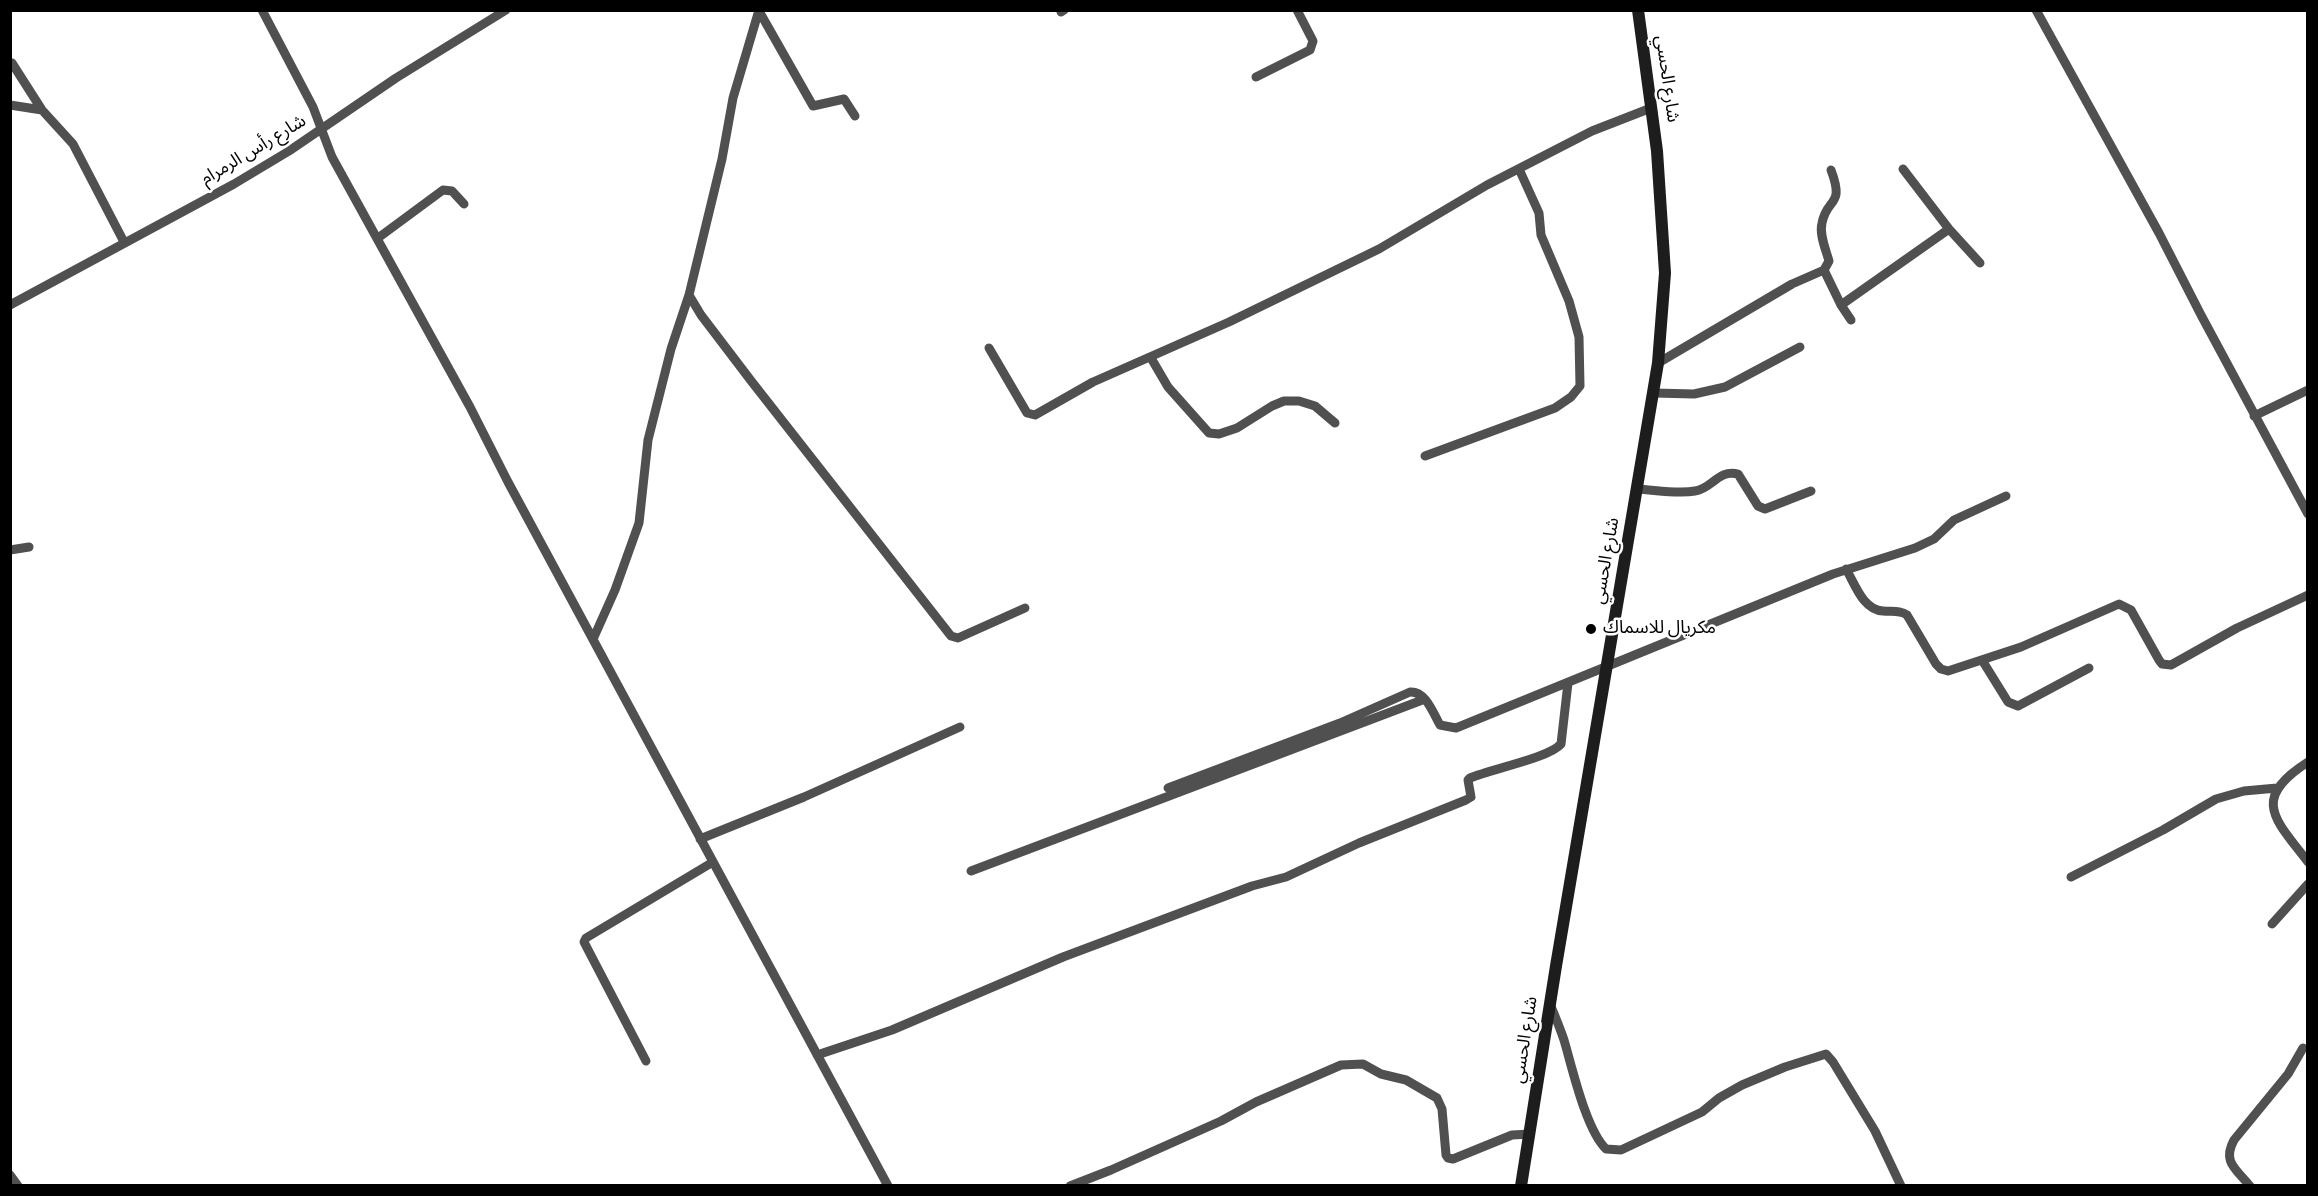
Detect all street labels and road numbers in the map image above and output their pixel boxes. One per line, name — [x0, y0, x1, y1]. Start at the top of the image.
street label: شارع الحسي — [1649, 34, 1683, 124]
street label: شارع رأس الرمرام — [197, 111, 311, 191]
street label: شارع الحسي — [1589, 516, 1625, 606]
street label: شارع الحسي — [1508, 995, 1544, 1085]

